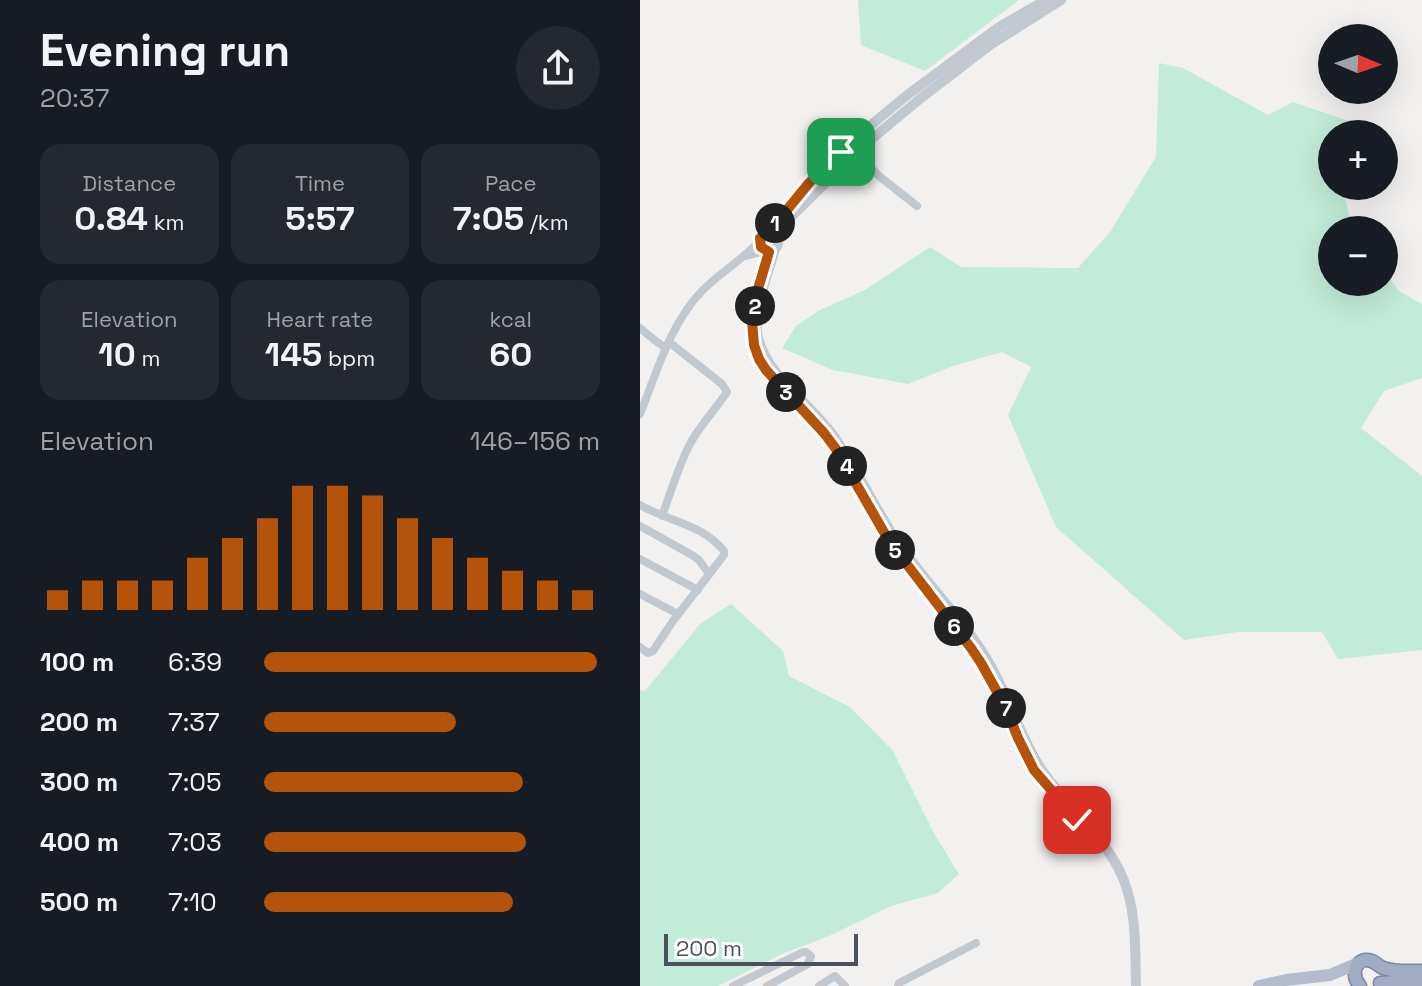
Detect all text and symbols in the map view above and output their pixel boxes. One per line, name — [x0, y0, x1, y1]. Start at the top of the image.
text: Evening run — [40, 23, 290, 79]
north arrow — [1318, 24, 1398, 104]
map controls — [1318, 24, 1398, 296]
button: share — [516, 26, 600, 110]
text: 20:37 — [40, 81, 109, 115]
pin — [807, 118, 875, 186]
button: + — [1318, 120, 1398, 200]
icon: arrive — [819, 130, 863, 174]
text: Distance — [82, 169, 176, 197]
text: Time — [295, 169, 345, 197]
text: Pace — [485, 169, 536, 197]
text: 0.84 — [74, 197, 148, 240]
text: 5:57 — [285, 197, 355, 240]
text: 7:05 — [453, 197, 524, 240]
pin: 1 — [755, 203, 795, 243]
text: km — [148, 208, 184, 236]
text: /km — [524, 208, 569, 236]
text: 1 — [770, 209, 780, 237]
button: − — [1318, 216, 1398, 296]
pin: 2 — [735, 286, 775, 326]
text: 2 — [748, 292, 762, 320]
text: Elevation — [81, 305, 178, 333]
text: Heart rate — [267, 305, 373, 333]
text: kcal — [489, 305, 532, 333]
text: 10 — [98, 333, 136, 376]
text: 145 — [265, 333, 322, 376]
text: 60 — [489, 333, 532, 376]
text: m — [136, 344, 160, 372]
text: bpm — [322, 344, 375, 372]
pin: 3 — [766, 372, 806, 412]
text: 3 — [779, 378, 793, 406]
text: Elevation — [40, 424, 154, 458]
text: 146–156 m — [470, 424, 600, 458]
pin: 4 — [827, 446, 867, 486]
text: 4 — [840, 452, 854, 480]
pin: 5 — [875, 530, 915, 570]
text: 5 — [888, 536, 902, 564]
pin: 6 — [934, 606, 974, 646]
text: 6 — [947, 612, 961, 640]
text: 100 m — [40, 645, 114, 679]
text: 6:39 — [168, 645, 222, 679]
pin: 7 — [986, 688, 1026, 728]
text: 7 — [1000, 694, 1012, 722]
text: 200 m — [40, 705, 118, 739]
text: 7:37 — [168, 705, 220, 739]
text: 300 m — [40, 765, 118, 799]
text: 7:05 — [168, 765, 221, 799]
pin — [1043, 786, 1111, 854]
icon: check — [1055, 798, 1099, 842]
text: 400 m — [40, 825, 119, 859]
text: 7:03 — [168, 825, 222, 859]
text: 500 m — [40, 885, 118, 919]
text: 7:10 — [168, 885, 217, 919]
scale bar — [664, 930, 858, 966]
text: 200 m — [676, 934, 742, 962]

